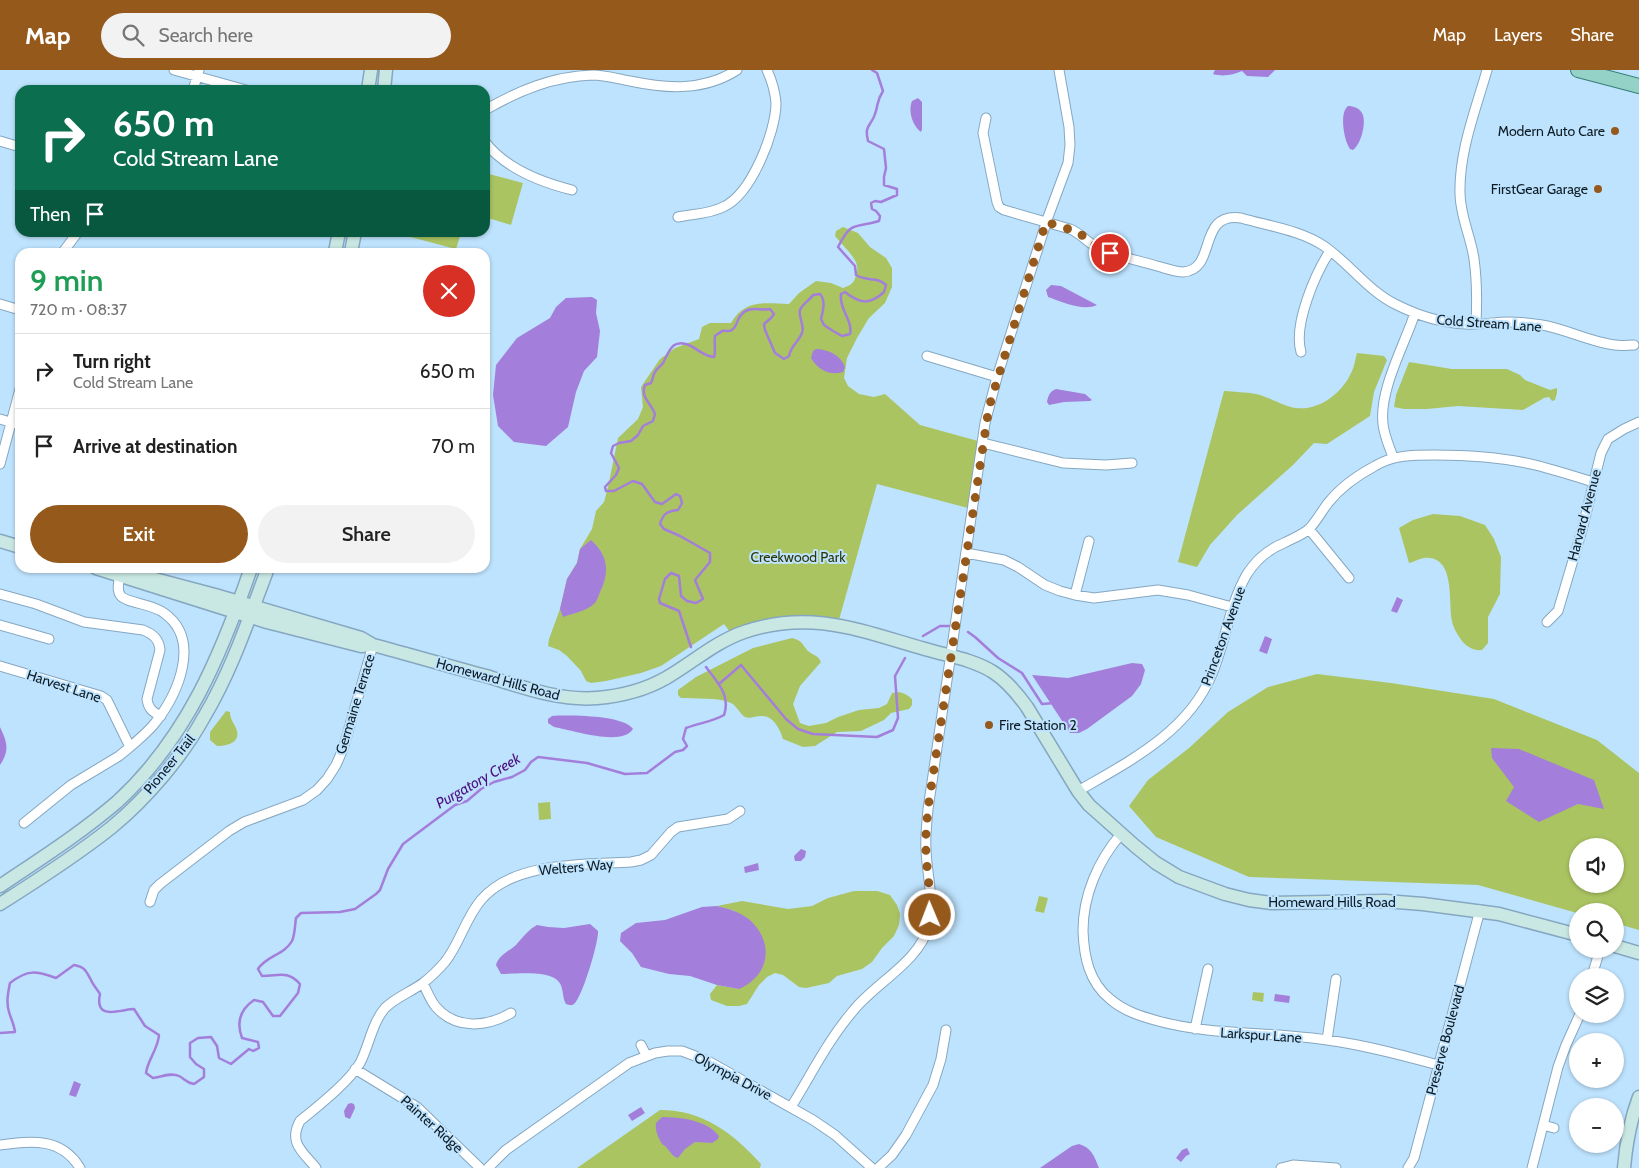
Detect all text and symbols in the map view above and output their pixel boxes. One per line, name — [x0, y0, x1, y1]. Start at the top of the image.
search box — [101, 13, 451, 58]
text: Map — [25, 21, 71, 50]
icon: search — [119, 21, 147, 49]
text: Search here — [159, 24, 253, 47]
text: Map — [1433, 24, 1466, 46]
text: Layers — [1494, 24, 1543, 46]
text: Share — [1571, 24, 1614, 46]
text: 650 m — [113, 102, 214, 145]
icon: right — [30, 105, 95, 170]
place label: Modern Auto Care — [1498, 122, 1605, 140]
marker: Modern Auto Care — [1609, 125, 1621, 137]
text: Cold Stream Lane — [113, 145, 278, 172]
place label: FirstGear Garage — [1491, 180, 1588, 198]
marker: FirstGear Garage — [1592, 183, 1604, 195]
icon: arrive — [81, 200, 109, 228]
text: Then — [30, 203, 71, 226]
pin — [1089, 232, 1131, 274]
icon: arrive — [1096, 239, 1124, 267]
text: 9 min — [30, 262, 103, 299]
button: close — [423, 265, 475, 317]
text: 720 m · 08:37 — [30, 300, 127, 319]
street label: Cold Stream Lane — [1436, 310, 1542, 336]
text: Turn right — [73, 350, 151, 373]
icon: right — [30, 357, 58, 385]
text: 650 m — [420, 360, 475, 383]
text: Cold Stream Lane — [73, 373, 193, 392]
icon: arrive — [30, 432, 58, 460]
text: Arrive at destination — [73, 435, 237, 458]
text: 70 m — [431, 435, 475, 458]
street label: Harvard Avenue — [1563, 467, 1605, 563]
button: Exit — [30, 505, 248, 563]
button: Share — [258, 505, 475, 563]
park label: Creekwood Park — [750, 548, 846, 566]
street label: Princeton Avenue — [1197, 584, 1249, 688]
street label: Germaine Terrace — [331, 652, 379, 756]
street label: Homeward Hills Road — [434, 654, 562, 704]
street label: Harvest Lane — [24, 666, 104, 706]
place label: Fire Station 2 — [999, 716, 1077, 734]
marker: Fire Station 2 — [983, 719, 995, 731]
street label: Pioneer Trail — [139, 730, 199, 798]
water label: Purgatory Creek — [432, 749, 524, 813]
map controls — [1569, 838, 1624, 1153]
button: sound — [1569, 838, 1624, 893]
street label: Welters Way — [538, 855, 614, 879]
position arrow — [903, 888, 955, 940]
street label: Homeward Hills Road — [1268, 893, 1396, 911]
button: search — [1569, 903, 1624, 958]
button: layers — [1569, 968, 1624, 1023]
street label: Preserve Boulevard — [1422, 983, 1468, 1097]
street label: Larkspur Lane — [1220, 1023, 1302, 1047]
button: + — [1569, 1033, 1624, 1088]
street label: Olympia Drive — [691, 1048, 775, 1104]
street label: Painter Ridge — [397, 1091, 467, 1157]
button: − — [1569, 1098, 1624, 1153]

